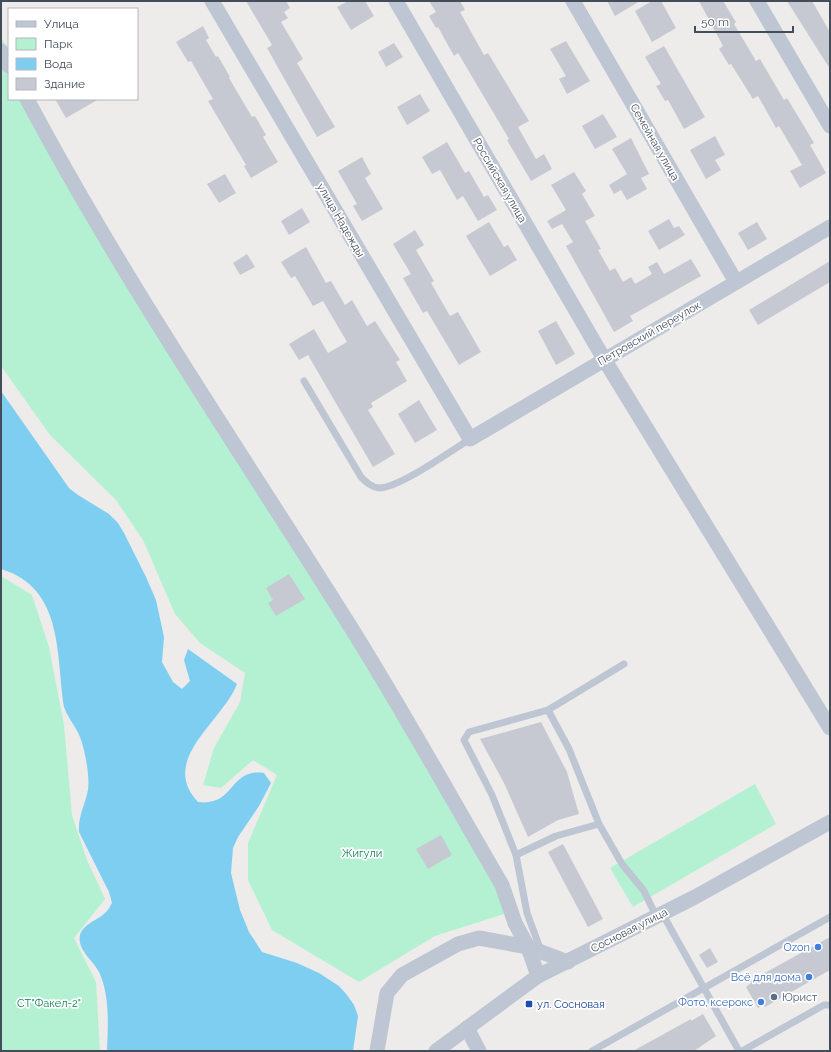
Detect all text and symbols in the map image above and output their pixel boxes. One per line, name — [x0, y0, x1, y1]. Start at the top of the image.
legend — [8, 8, 138, 100]
scale bar — [695, 8, 793, 34]
text: 50 m — [701, 15, 729, 29]
text: Улица — [44, 17, 79, 31]
text: Парк — [44, 37, 73, 51]
text: Вода — [44, 57, 73, 71]
text: Здание — [44, 77, 85, 91]
street label: Семейная улица — [627, 102, 682, 183]
street label: Российская улица — [470, 136, 529, 225]
street label: улица Надежды — [314, 181, 367, 260]
street label: Петровский переулок — [595, 298, 703, 368]
park label: Жигули — [342, 847, 382, 860]
street label: Сосновая улица — [589, 906, 670, 955]
place label: Ozon — [783, 941, 810, 954]
marker: Ozon — [813, 942, 823, 952]
place label: Всё для дома — [731, 971, 801, 984]
marker: Всё для дома — [804, 972, 814, 982]
place label: Юрист — [782, 991, 818, 1004]
marker: Юрист — [769, 992, 779, 1002]
place label: Фото, ксерокс — [678, 996, 753, 1009]
park label: СТ"Факел-2" — [17, 997, 81, 1010]
marker: Фото, ксерокс — [756, 997, 766, 1007]
place label: ул. Сосновая — [537, 998, 605, 1011]
marker: ул. Сосновая — [524, 999, 534, 1009]

